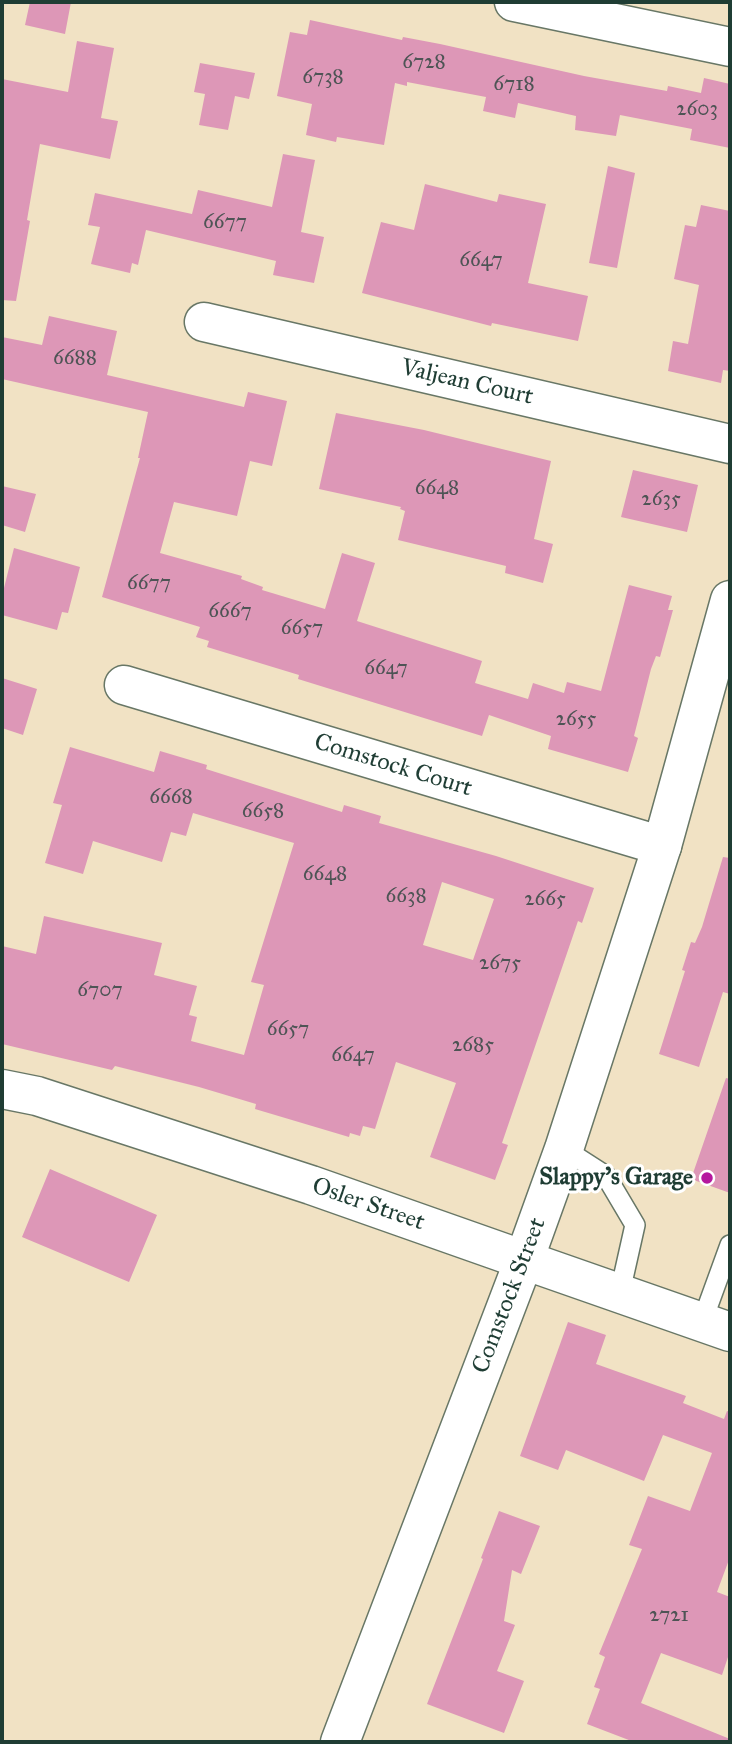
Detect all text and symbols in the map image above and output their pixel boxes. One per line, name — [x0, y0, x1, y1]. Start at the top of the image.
house number: 6728 — [402, 50, 446, 76]
house number: 6738 — [302, 65, 344, 91]
house number: 6718 — [493, 72, 535, 98]
house number: 2603 — [676, 97, 718, 123]
house number: 6677 — [203, 210, 247, 236]
house number: 6647 — [459, 248, 503, 274]
house number: 6688 — [53, 346, 97, 372]
street label: Valjean Court — [398, 354, 536, 412]
house number: 6648 — [415, 476, 459, 502]
house number: 2635 — [641, 487, 681, 513]
house number: 6677 — [127, 571, 171, 597]
house number: 6667 — [208, 599, 252, 625]
house number: 6657 — [281, 616, 323, 642]
house number: 6647 — [364, 656, 408, 682]
house number: 2655 — [556, 707, 596, 733]
street label: Comstock Court — [311, 728, 475, 804]
house number: 6668 — [149, 785, 193, 811]
house number: 6658 — [242, 799, 284, 825]
house number: 6648 — [303, 862, 347, 888]
house number: 6638 — [385, 884, 427, 910]
house number: 2665 — [524, 887, 566, 913]
house number: 2675 — [479, 951, 521, 977]
house number: 6707 — [77, 978, 123, 1004]
house number: 6657 — [267, 1017, 309, 1043]
house number: 2685 — [452, 1033, 494, 1059]
house number: 6647 — [331, 1043, 375, 1069]
place label: Slappy's Garage — [539, 1164, 693, 1192]
marker: Slappy's Garage — [699, 1170, 715, 1186]
street label: Osler Street — [308, 1172, 428, 1238]
street label: Comstock Street — [467, 1214, 553, 1378]
house number: 2721 — [649, 1603, 689, 1629]

